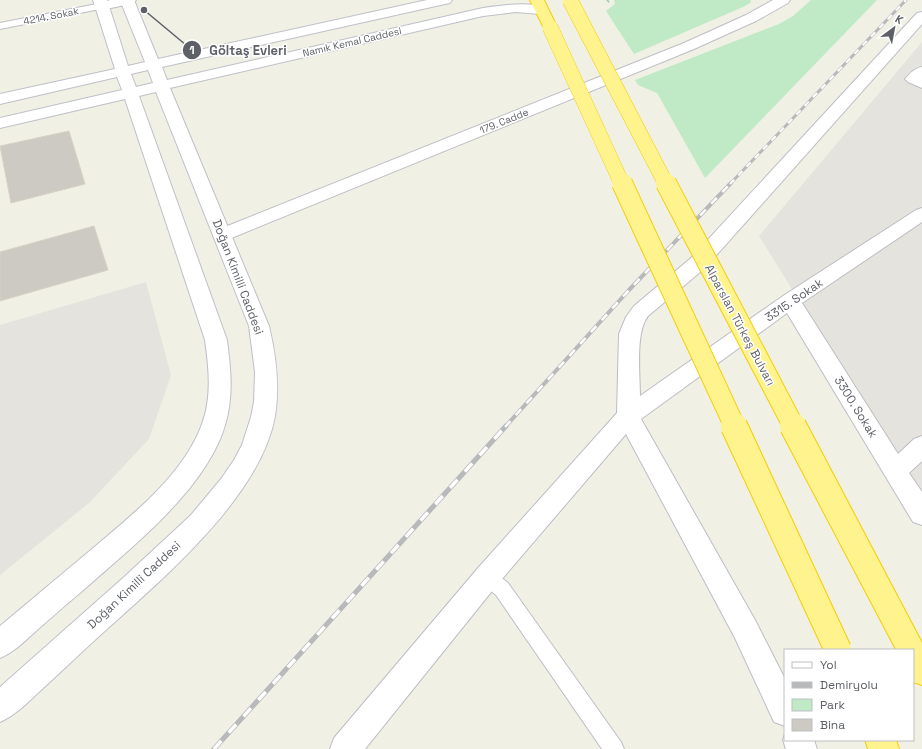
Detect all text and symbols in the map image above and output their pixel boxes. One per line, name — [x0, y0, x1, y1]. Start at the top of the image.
street label: 4214. Sokak — [22, 4, 80, 28]
north arrow — [874, 8, 914, 48]
text: K — [893, 12, 906, 27]
street label: Namık Kemal Caddesi — [301, 24, 403, 60]
callout: Göltaş Evleri — [182, 38, 295, 63]
text: 1 — [189, 42, 195, 58]
text: Göltaş Evleri — [209, 42, 287, 59]
street label: 179. Cadde — [478, 105, 530, 137]
street label: Doğan Kimilli Caddesi — [209, 217, 267, 337]
street label: Alparslan Türkeş Bulvarı — [701, 261, 779, 389]
street label: 3315. Sokak — [762, 274, 827, 325]
street label: 3300. Sokak — [831, 373, 882, 441]
street label: Doğan Kimilli Caddesi — [84, 537, 184, 632]
legend — [784, 649, 914, 741]
text: Yol — [820, 657, 837, 673]
text: Demiryolu — [820, 677, 878, 693]
text: Park — [820, 697, 845, 713]
text: Bina — [820, 717, 845, 733]

